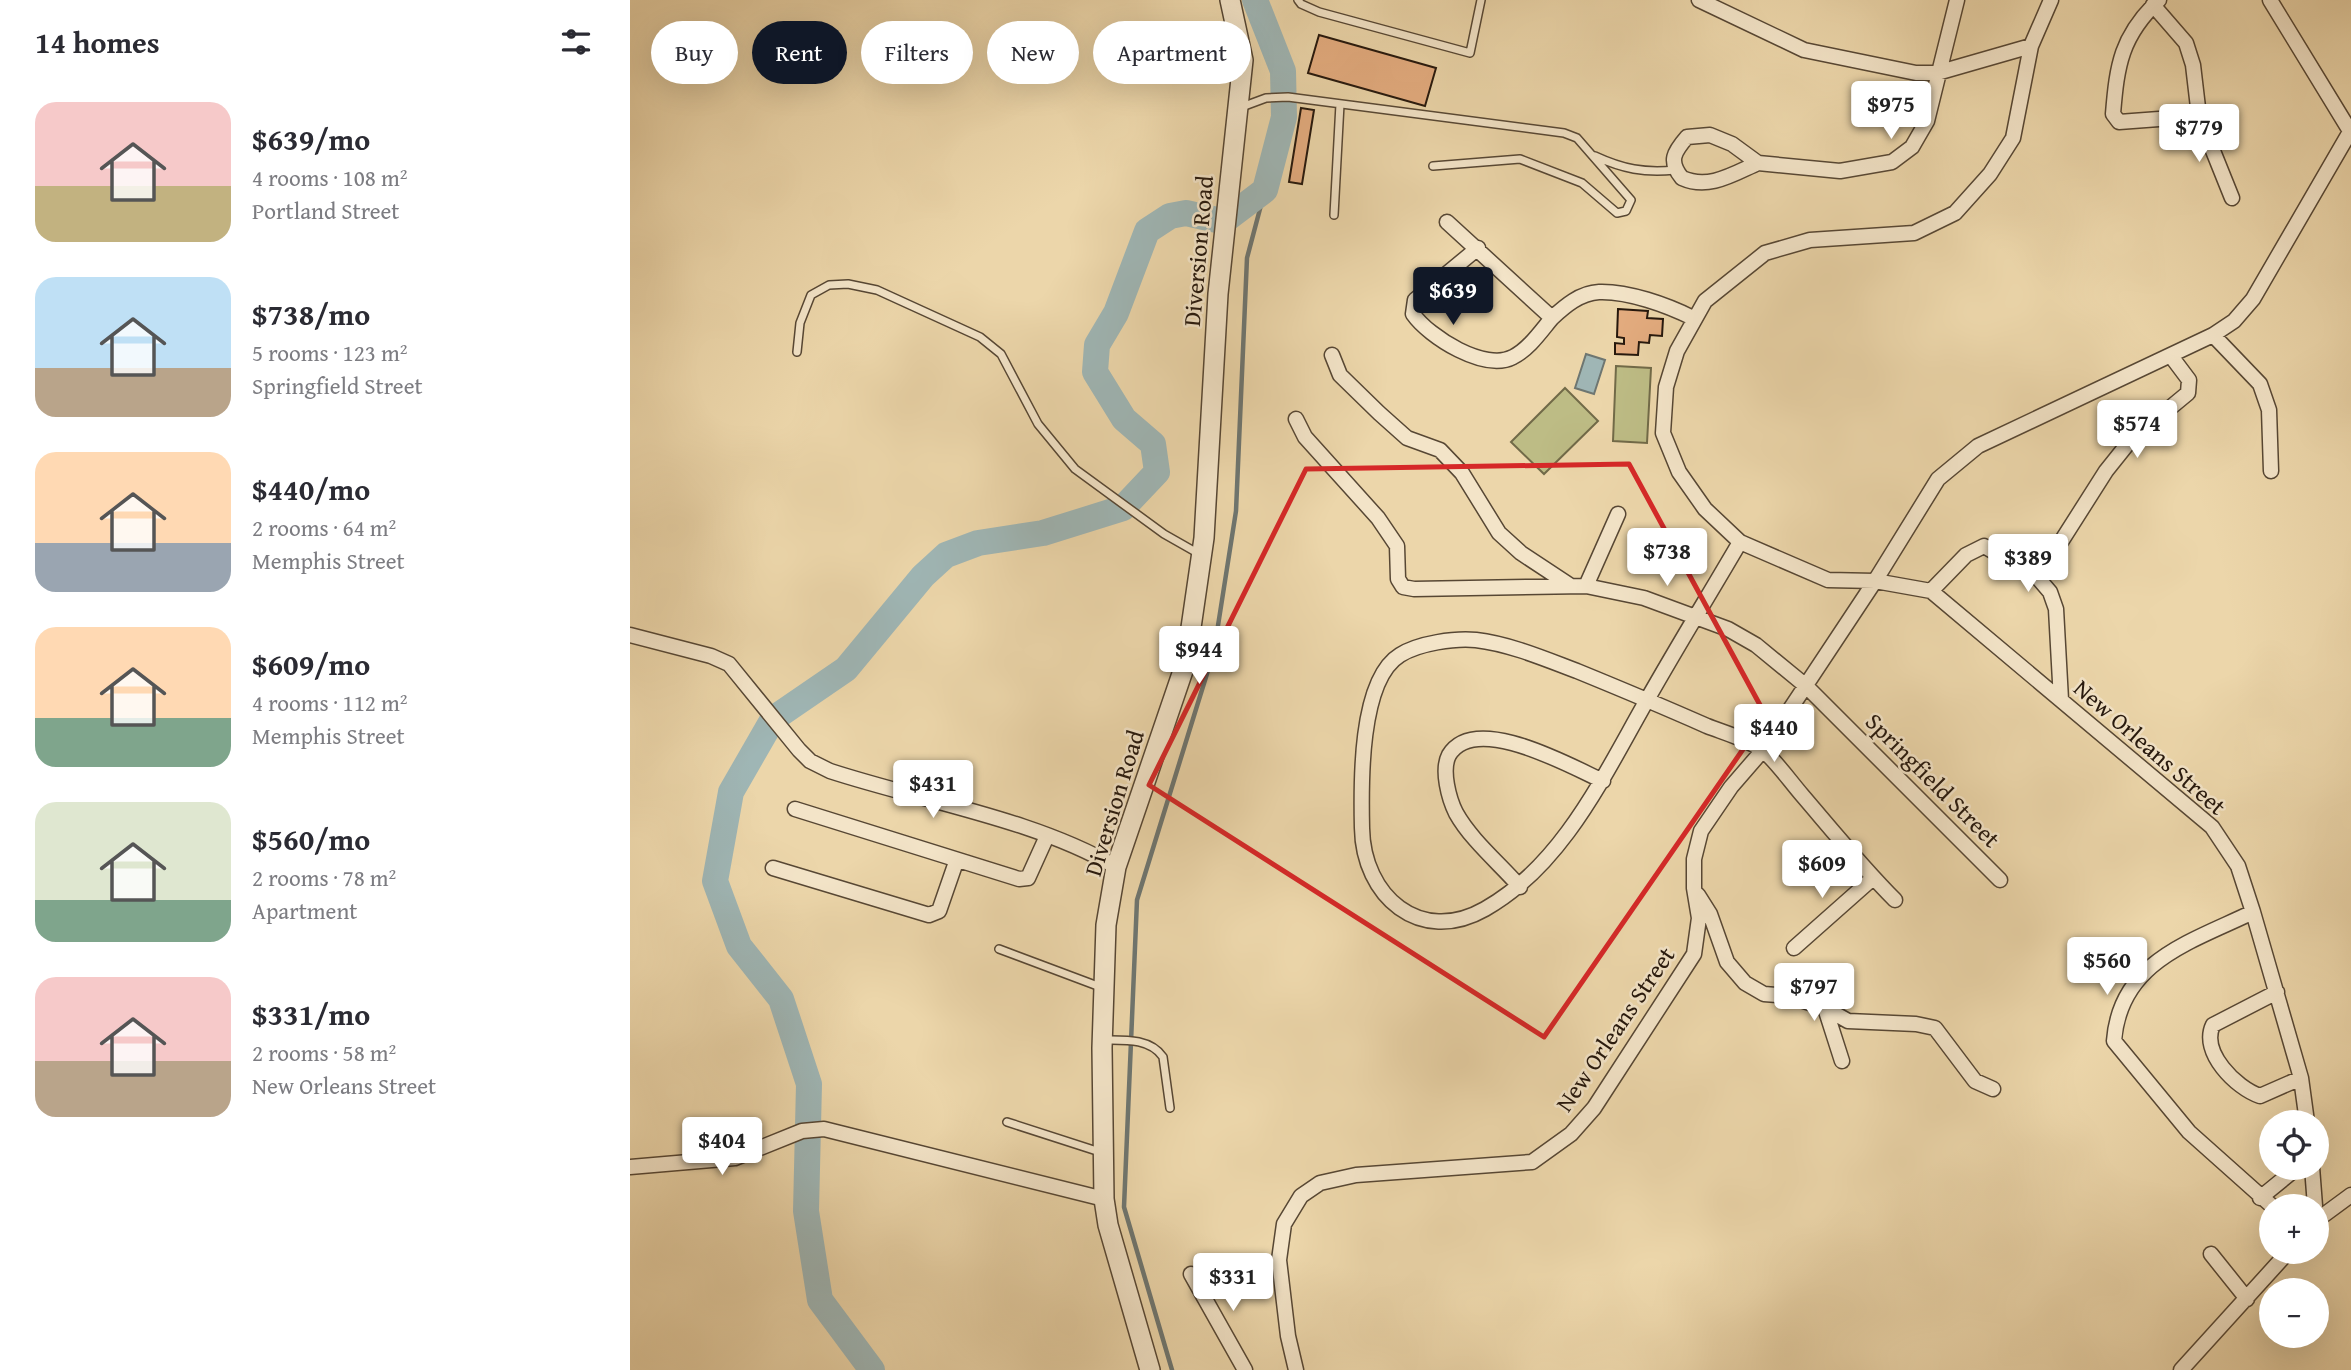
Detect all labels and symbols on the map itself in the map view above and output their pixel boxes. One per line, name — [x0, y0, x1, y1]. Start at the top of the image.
pin: $975 — [1850, 82, 1932, 141]
pin: $779 — [2158, 104, 2240, 164]
street label: Diversion Road — [1174, 174, 1222, 328]
pin: $639 — [1412, 268, 1494, 327]
pin: $574 — [2096, 400, 2178, 460]
pin: $738 — [1626, 528, 1708, 588]
pin: $389 — [1987, 534, 2069, 594]
pin: $944 — [1158, 626, 1240, 686]
street label: New Orleans Street — [2066, 671, 2234, 824]
pin: $440 — [1733, 704, 1815, 764]
street label: Springfield Street — [1858, 705, 2009, 856]
street label: Diversion Road — [1075, 725, 1153, 880]
pin: $431 — [892, 760, 974, 820]
pin: $609 — [1781, 841, 1863, 900]
pin: $560 — [2066, 937, 2148, 997]
street label: New Orleans Street — [1547, 939, 1684, 1118]
pin: $797 — [1773, 964, 1855, 1023]
pin: $404 — [681, 1118, 763, 1177]
pin: $331 — [1192, 1254, 1274, 1313]

